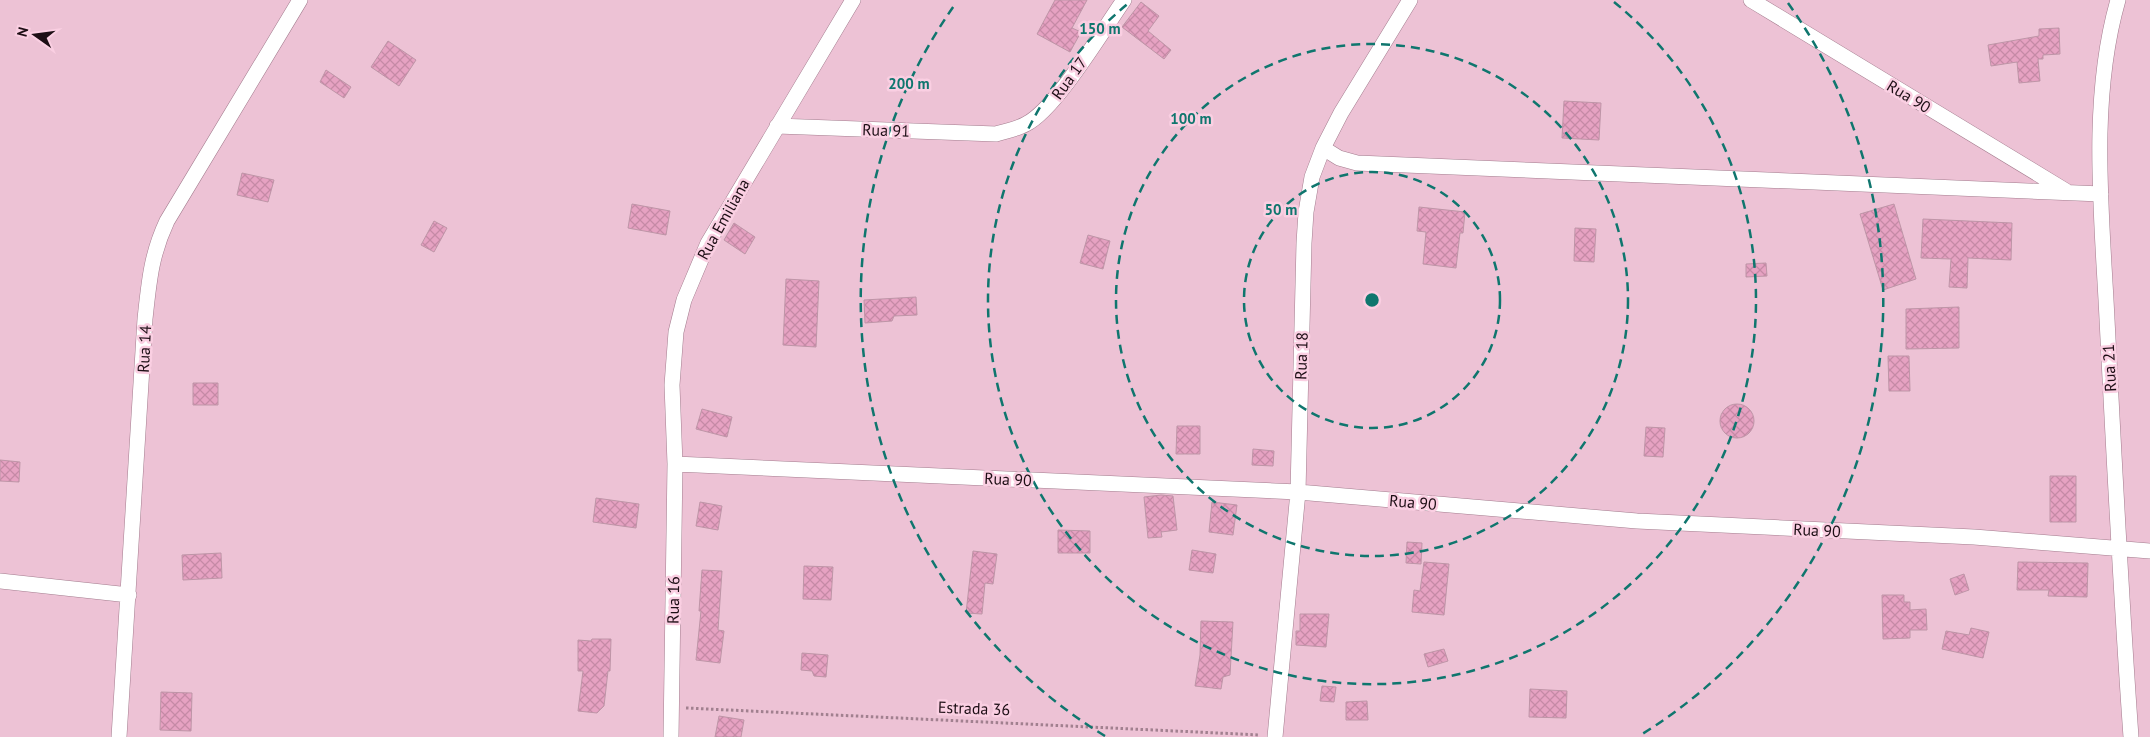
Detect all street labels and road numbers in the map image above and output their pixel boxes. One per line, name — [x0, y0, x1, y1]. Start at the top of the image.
street label: Rua 17 — [1047, 53, 1091, 103]
street label: Rua 90 — [1883, 75, 1935, 117]
street label: Rua 91 — [862, 119, 910, 141]
street label: Rua Emiliana — [693, 175, 753, 263]
street label: Rua 14 — [133, 324, 155, 373]
street label: Rua 18 — [1290, 332, 1312, 380]
street label: Rua 21 — [2098, 344, 2120, 392]
street label: Rua 90 — [984, 468, 1033, 490]
street label: Rua 90 — [1388, 490, 1438, 514]
street label: Rua 90 — [1793, 519, 1842, 541]
street label: Rua 16 — [663, 576, 683, 624]
street label: Estrada 36 — [937, 697, 1011, 719]

